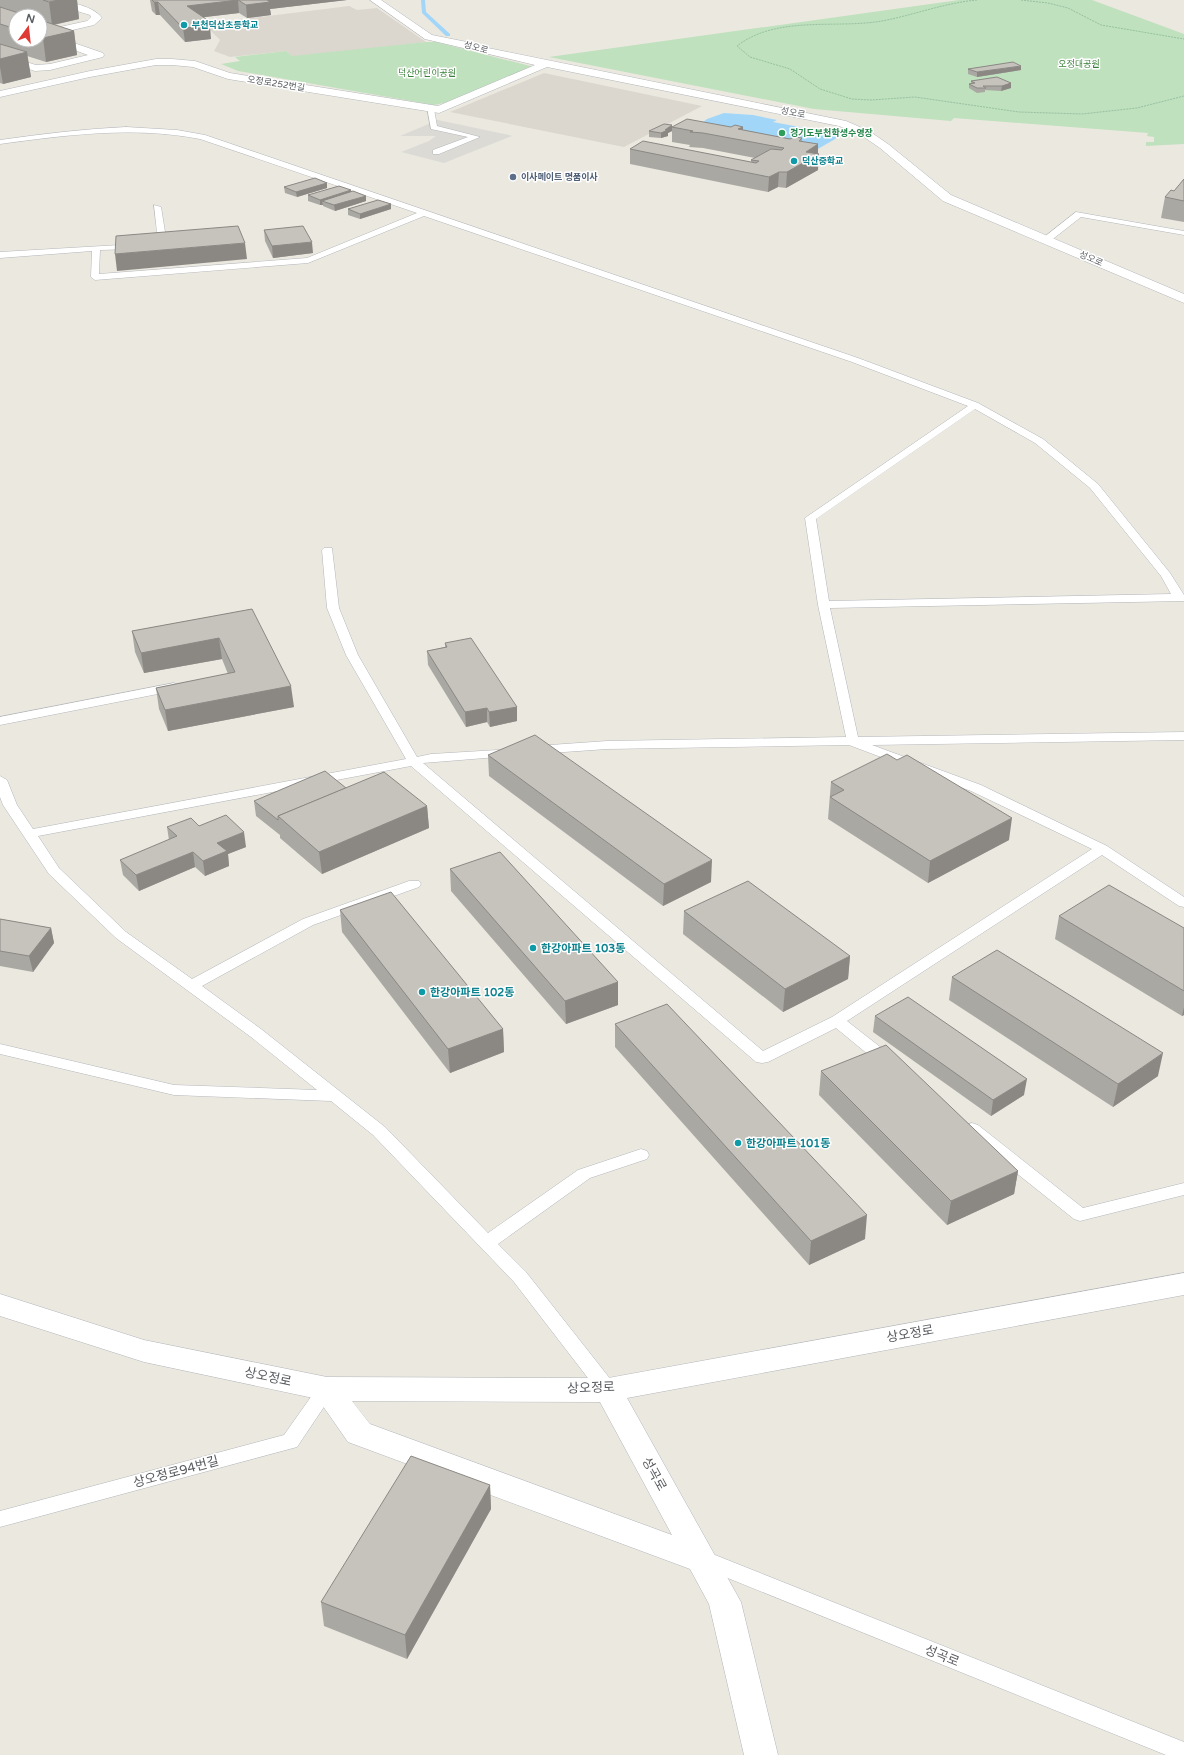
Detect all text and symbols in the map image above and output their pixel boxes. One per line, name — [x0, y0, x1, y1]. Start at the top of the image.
north arrow — [8, 8, 48, 48]
text: N — [25, 11, 36, 26]
place label: 부천덕산초등학교 — [192, 19, 258, 31]
marker: 부천덕산초등학교 — [179, 20, 189, 30]
street label: 성오로 — [463, 39, 489, 57]
park label: 오정대공원 — [1058, 59, 1100, 70]
park label: 덕산어린이공원 — [398, 68, 456, 79]
street label: 오정로252번길 — [246, 74, 306, 94]
street label: 성오로 — [780, 105, 806, 121]
place label: 경기도부천학생수영장 — [790, 127, 873, 139]
marker: 경기도부천학생수영장 — [777, 128, 787, 138]
place label: 덕산중학교 — [802, 155, 843, 167]
marker: 덕산중학교 — [789, 156, 799, 166]
marker: 이사메이트 명품이사 — [508, 172, 518, 182]
place label: 이사메이트 명품이사 — [521, 172, 598, 183]
street label: 성오로 — [1077, 249, 1105, 269]
place label: 한강아파트 103동 — [541, 942, 625, 955]
marker: 한강아파트 103동 — [528, 943, 538, 953]
place label: 한강아파트 102동 — [430, 986, 514, 999]
marker: 한강아파트 102동 — [417, 987, 427, 997]
place label: 한강아파트 101동 — [746, 1137, 830, 1150]
marker: 한강아파트 101동 — [733, 1138, 743, 1148]
street label: 상오정로 — [885, 1322, 935, 1346]
street label: 상오정로 — [243, 1364, 293, 1390]
street label: 상오정로 — [567, 1379, 615, 1397]
street label: 상오정로94번길 — [131, 1453, 221, 1491]
street label: 성곡로 — [638, 1454, 670, 1494]
street label: 성곡로 — [922, 1642, 962, 1670]

